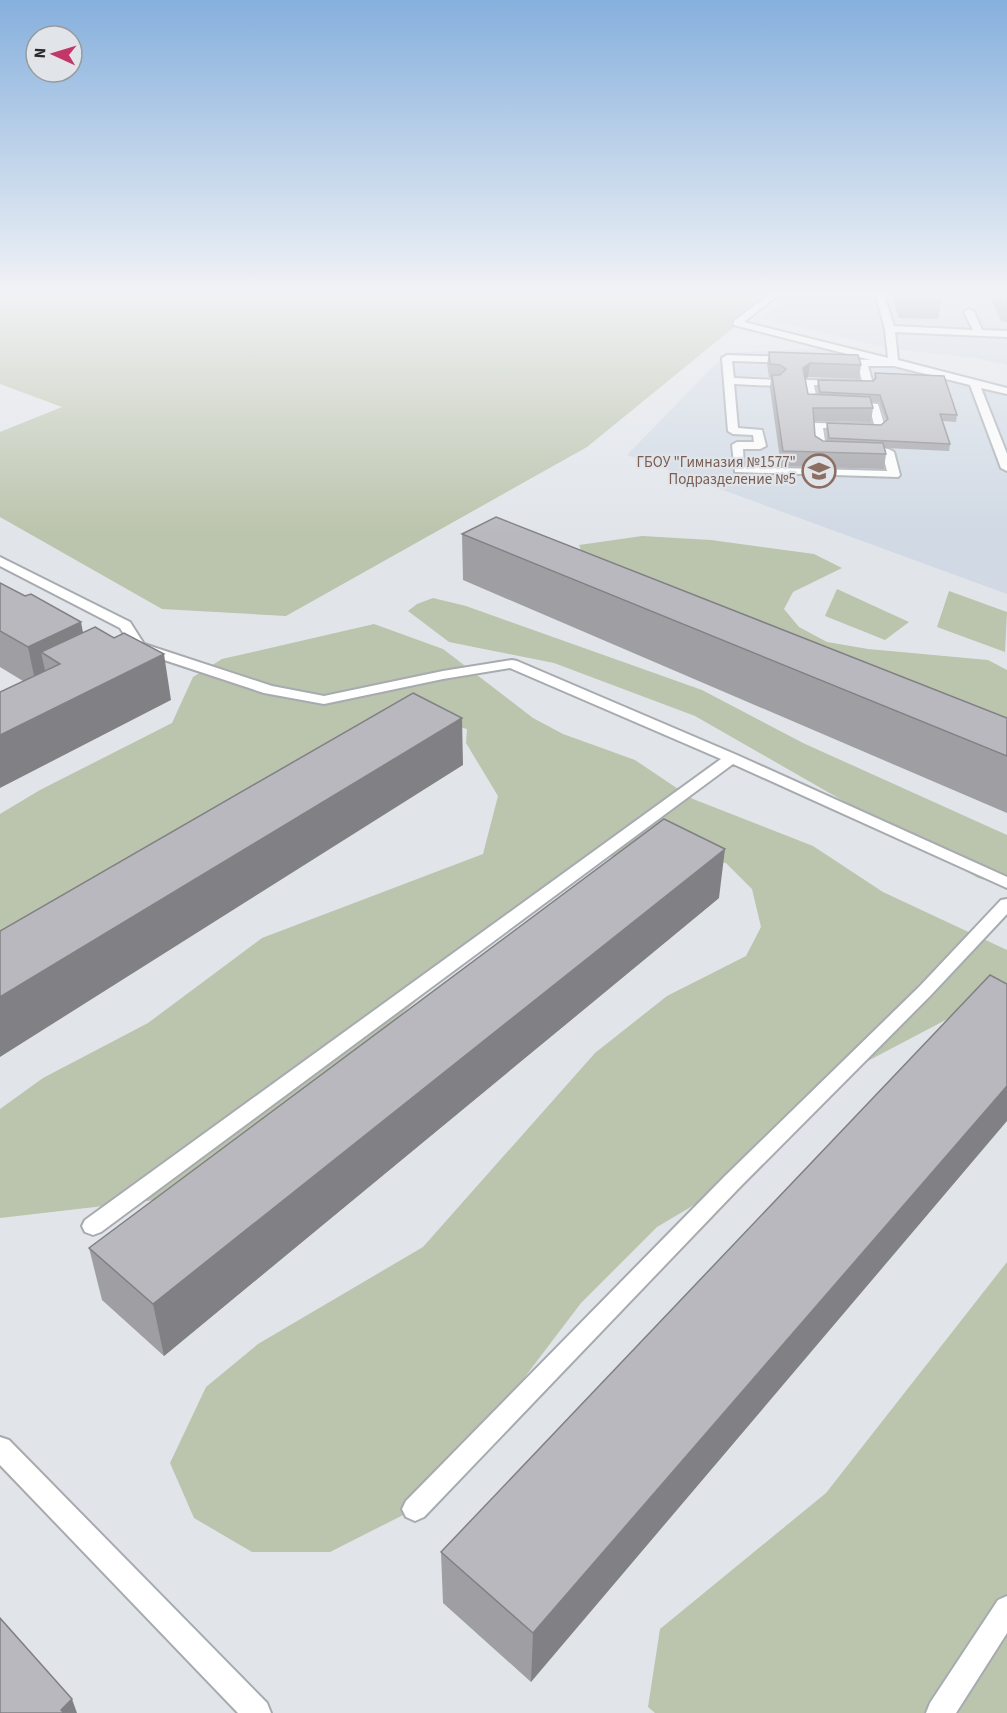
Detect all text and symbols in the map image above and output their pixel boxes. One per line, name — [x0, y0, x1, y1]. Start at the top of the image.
north arrow — [24, 24, 84, 84]
text: N — [29, 47, 51, 59]
place label: ГБОУ "Гимназия №1577" Подразделение №5 — [637, 452, 796, 490]
school or university icon: ГБОУ "Гимназия №1577" Подразделение №5 — [801, 453, 837, 489]

